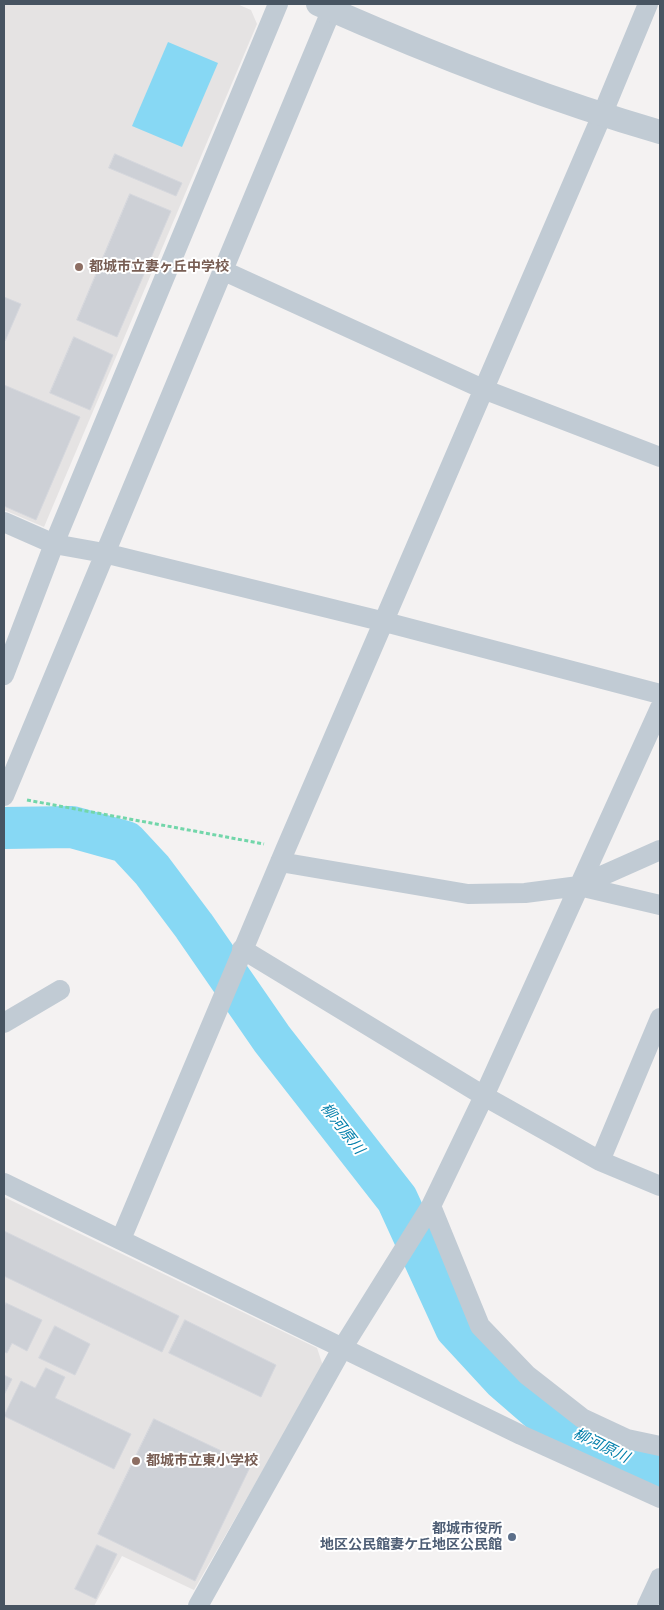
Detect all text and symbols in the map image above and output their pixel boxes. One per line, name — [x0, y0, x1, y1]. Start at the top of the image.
place label: 都城市立妻ヶ丘中学校 — [89, 259, 229, 275]
marker: 都城市立妻ヶ丘中学校 — [73, 261, 85, 273]
water label: 柳河原川 — [316, 1100, 368, 1158]
water label: 柳河原川 — [570, 1425, 632, 1467]
place label: 都城市立東小学校 — [146, 1453, 258, 1469]
marker: 都城市立東小学校 — [130, 1455, 142, 1467]
place label: 都城市役所 地区公民館妻ケ丘地区公民館 — [320, 1521, 502, 1554]
marker: 都城市役所 地区公民館妻ケ丘地区公民館 — [506, 1531, 518, 1543]

